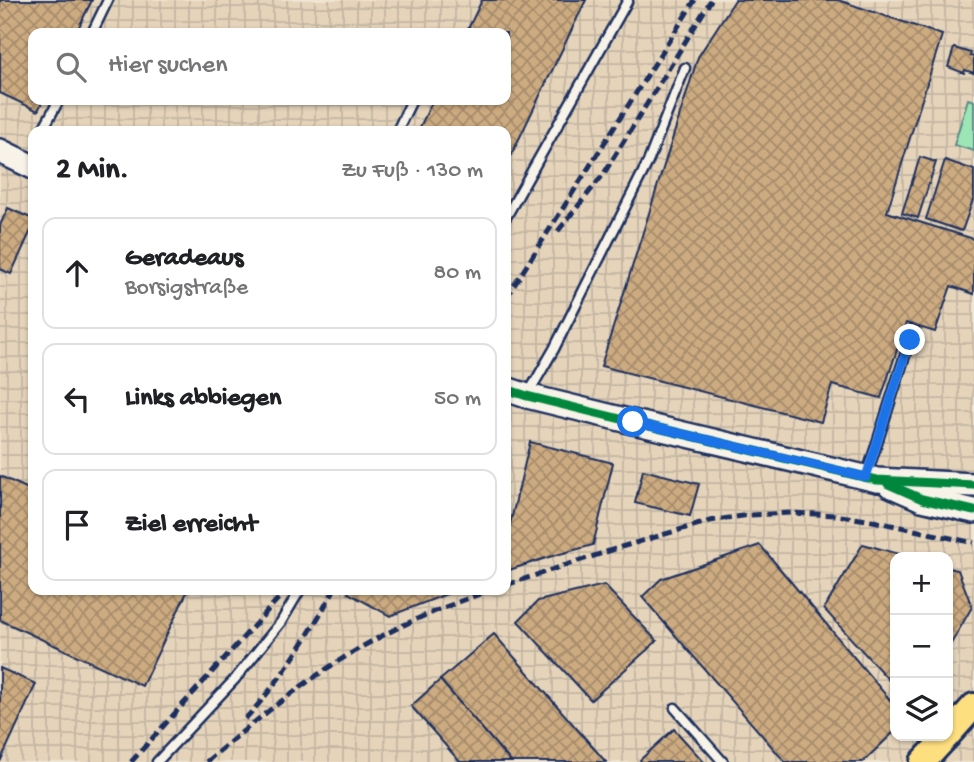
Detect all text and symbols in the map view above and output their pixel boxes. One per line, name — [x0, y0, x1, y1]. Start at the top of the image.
search box — [28, 28, 511, 105]
icon: search — [52, 48, 90, 86]
text: Hier suchen — [108, 51, 228, 82]
text: 2 Min. — [56, 154, 129, 189]
text: Zu Fuß · 130 m — [341, 158, 483, 185]
text: Geradeaus — [125, 244, 243, 275]
icon: ahead — [58, 254, 96, 292]
text: 80 m — [434, 260, 481, 287]
text: Borsigstraße — [125, 275, 248, 302]
route end — [894, 324, 925, 355]
icon: left — [58, 380, 96, 418]
text: Links abbiegen — [125, 384, 281, 415]
text: 50 m — [434, 386, 481, 413]
route start — [617, 406, 648, 437]
icon: arrive — [58, 506, 96, 544]
text: Ziel erreicht — [125, 510, 257, 541]
map controls — [890, 552, 953, 741]
button: + — [890, 552, 953, 615]
button: − — [890, 615, 953, 678]
button: layers — [890, 678, 953, 741]

